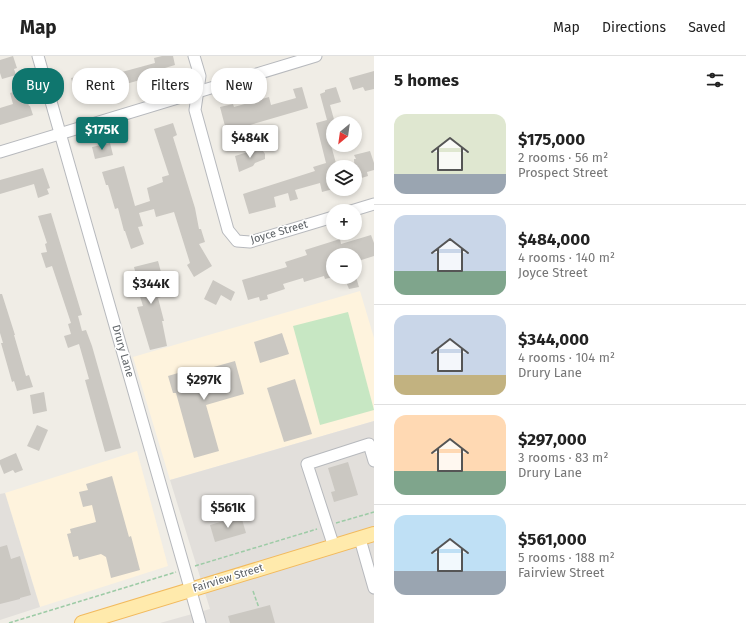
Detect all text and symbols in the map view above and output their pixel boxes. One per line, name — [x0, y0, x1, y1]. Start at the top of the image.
text: Map — [20, 16, 57, 39]
text: Map — [553, 19, 580, 36]
text: Directions — [602, 19, 666, 36]
text: Saved — [688, 19, 726, 36]
chip: Buy — [12, 68, 64, 104]
chip: Rent — [72, 68, 129, 104]
chip: Filters — [137, 68, 203, 104]
chip: New — [211, 68, 267, 104]
icon: filters — [704, 69, 726, 91]
text: 5 homes — [394, 70, 459, 91]
north arrow — [326, 116, 362, 152]
map controls — [326, 116, 362, 284]
pin: $175K — [74, 117, 130, 151]
text: $175K — [85, 122, 119, 137]
pin: $484K — [222, 125, 278, 159]
text: $175,000 — [518, 129, 585, 150]
text: $484K — [231, 130, 269, 145]
icon: home — [426, 130, 474, 178]
text: 2 rooms · 56 m² — [518, 150, 608, 165]
button: layers — [326, 160, 362, 196]
text: Prospect Street — [518, 165, 608, 180]
button: + — [326, 204, 362, 240]
street label: Joyce Street — [249, 218, 309, 246]
text: $484,000 — [518, 229, 590, 250]
icon: home — [426, 231, 474, 279]
button: − — [326, 248, 362, 284]
text: 4 rooms · 140 m² — [518, 250, 615, 265]
text: Joyce Street — [518, 265, 588, 280]
pin: $344K — [123, 271, 179, 305]
text: $344K — [133, 276, 169, 291]
street label: Drury Lane — [109, 323, 137, 379]
text: $344,000 — [518, 329, 589, 350]
icon: home — [426, 331, 474, 379]
text: 4 rooms · 104 m² — [518, 350, 615, 365]
text: Drury Lane — [518, 365, 582, 380]
pin: $297K — [176, 367, 232, 401]
text: $297K — [186, 372, 222, 387]
text: $297,000 — [518, 429, 587, 450]
icon: home — [426, 431, 474, 479]
text: 3 rooms · 83 m² — [518, 450, 608, 465]
text: Drury Lane — [518, 465, 582, 480]
pin: $561K — [200, 495, 256, 529]
text: $561K — [211, 500, 245, 515]
text: $561,000 — [518, 529, 587, 550]
icon: home — [426, 531, 474, 579]
text: 5 rooms · 188 m² — [518, 550, 615, 565]
street label: Fairview Street — [191, 561, 265, 595]
text: Fairview Street — [518, 565, 605, 580]

